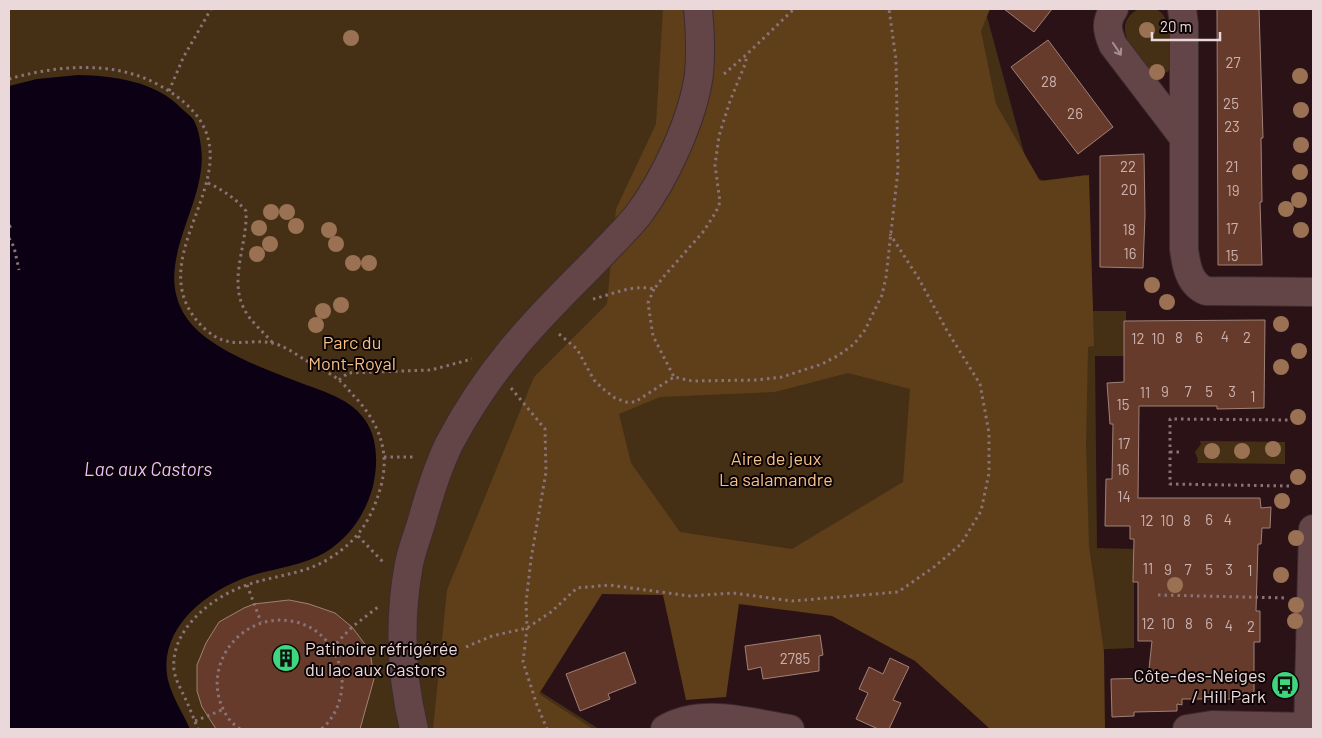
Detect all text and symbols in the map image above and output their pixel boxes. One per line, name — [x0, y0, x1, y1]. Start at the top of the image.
scale bar — [1152, 10, 1220, 42]
text: 20 m — [1160, 17, 1192, 35]
one-way arrow — [1112, 42, 1122, 56]
house number: 27 — [1225, 53, 1241, 71]
house number: 28 — [1041, 72, 1057, 90]
house number: 25 — [1223, 94, 1239, 112]
house number: 26 — [1067, 104, 1083, 122]
house number: 23 — [1224, 117, 1240, 135]
house number: 22 — [1120, 157, 1136, 175]
house number: 21 — [1225, 157, 1239, 175]
house number: 20 — [1121, 180, 1137, 198]
house number: 19 — [1226, 181, 1240, 199]
house number: 17 — [1226, 219, 1238, 237]
house number: 18 — [1122, 220, 1136, 238]
house number: 16 — [1124, 244, 1136, 262]
house number: 15 — [1226, 246, 1238, 264]
house number: 4 — [1221, 327, 1229, 345]
house number: 8 — [1175, 328, 1183, 346]
house number: 6 — [1195, 328, 1203, 346]
house number: 2 — [1243, 328, 1251, 346]
house number: 12 — [1131, 329, 1145, 347]
house number: 10 — [1151, 329, 1165, 347]
park label: Parc du Mont-Royal — [308, 331, 396, 374]
house number: 9 — [1161, 382, 1169, 400]
house number: 7 — [1184, 382, 1192, 400]
house number: 5 — [1205, 382, 1213, 400]
house number: 3 — [1228, 382, 1236, 400]
house number: 11 — [1140, 383, 1150, 401]
house number: 1 — [1250, 387, 1256, 405]
house number: 15 — [1117, 395, 1129, 413]
house number: 17 — [1118, 434, 1130, 452]
park label: Aire de jeux La salamandre — [719, 447, 833, 490]
water label: Lac aux Castors — [84, 457, 212, 480]
house number: 16 — [1117, 460, 1129, 478]
house number: 14 — [1117, 487, 1131, 505]
house number: 6 — [1205, 510, 1213, 528]
house number: 4 — [1224, 510, 1232, 528]
house number: 12 — [1140, 511, 1154, 529]
house number: 10 — [1160, 511, 1174, 529]
house number: 8 — [1183, 511, 1191, 529]
house number: 11 — [1143, 559, 1153, 577]
house number: 9 — [1164, 560, 1172, 578]
house number: 7 — [1184, 560, 1192, 578]
house number: 5 — [1205, 560, 1213, 578]
house number: 3 — [1225, 560, 1233, 578]
house number: 1 — [1247, 561, 1253, 579]
house number: 12 — [1141, 614, 1155, 632]
house number: 10 — [1161, 614, 1175, 632]
house number: 8 — [1185, 614, 1193, 632]
house number: 6 — [1205, 614, 1213, 632]
house number: 4 — [1225, 616, 1233, 634]
house number: 2 — [1247, 617, 1255, 635]
place label: Patinoire réfrigérée du lac aux Castors — [305, 637, 458, 680]
building icon: Patinoire réfrigérée du lac aux Castors — [271, 643, 301, 673]
house number: 2785 — [780, 649, 810, 667]
place label: Côte-des-Neiges / Hill Park — [1134, 664, 1266, 707]
bus stop icon: Côte-des-Neiges / Hill Park — [1270, 670, 1300, 700]

